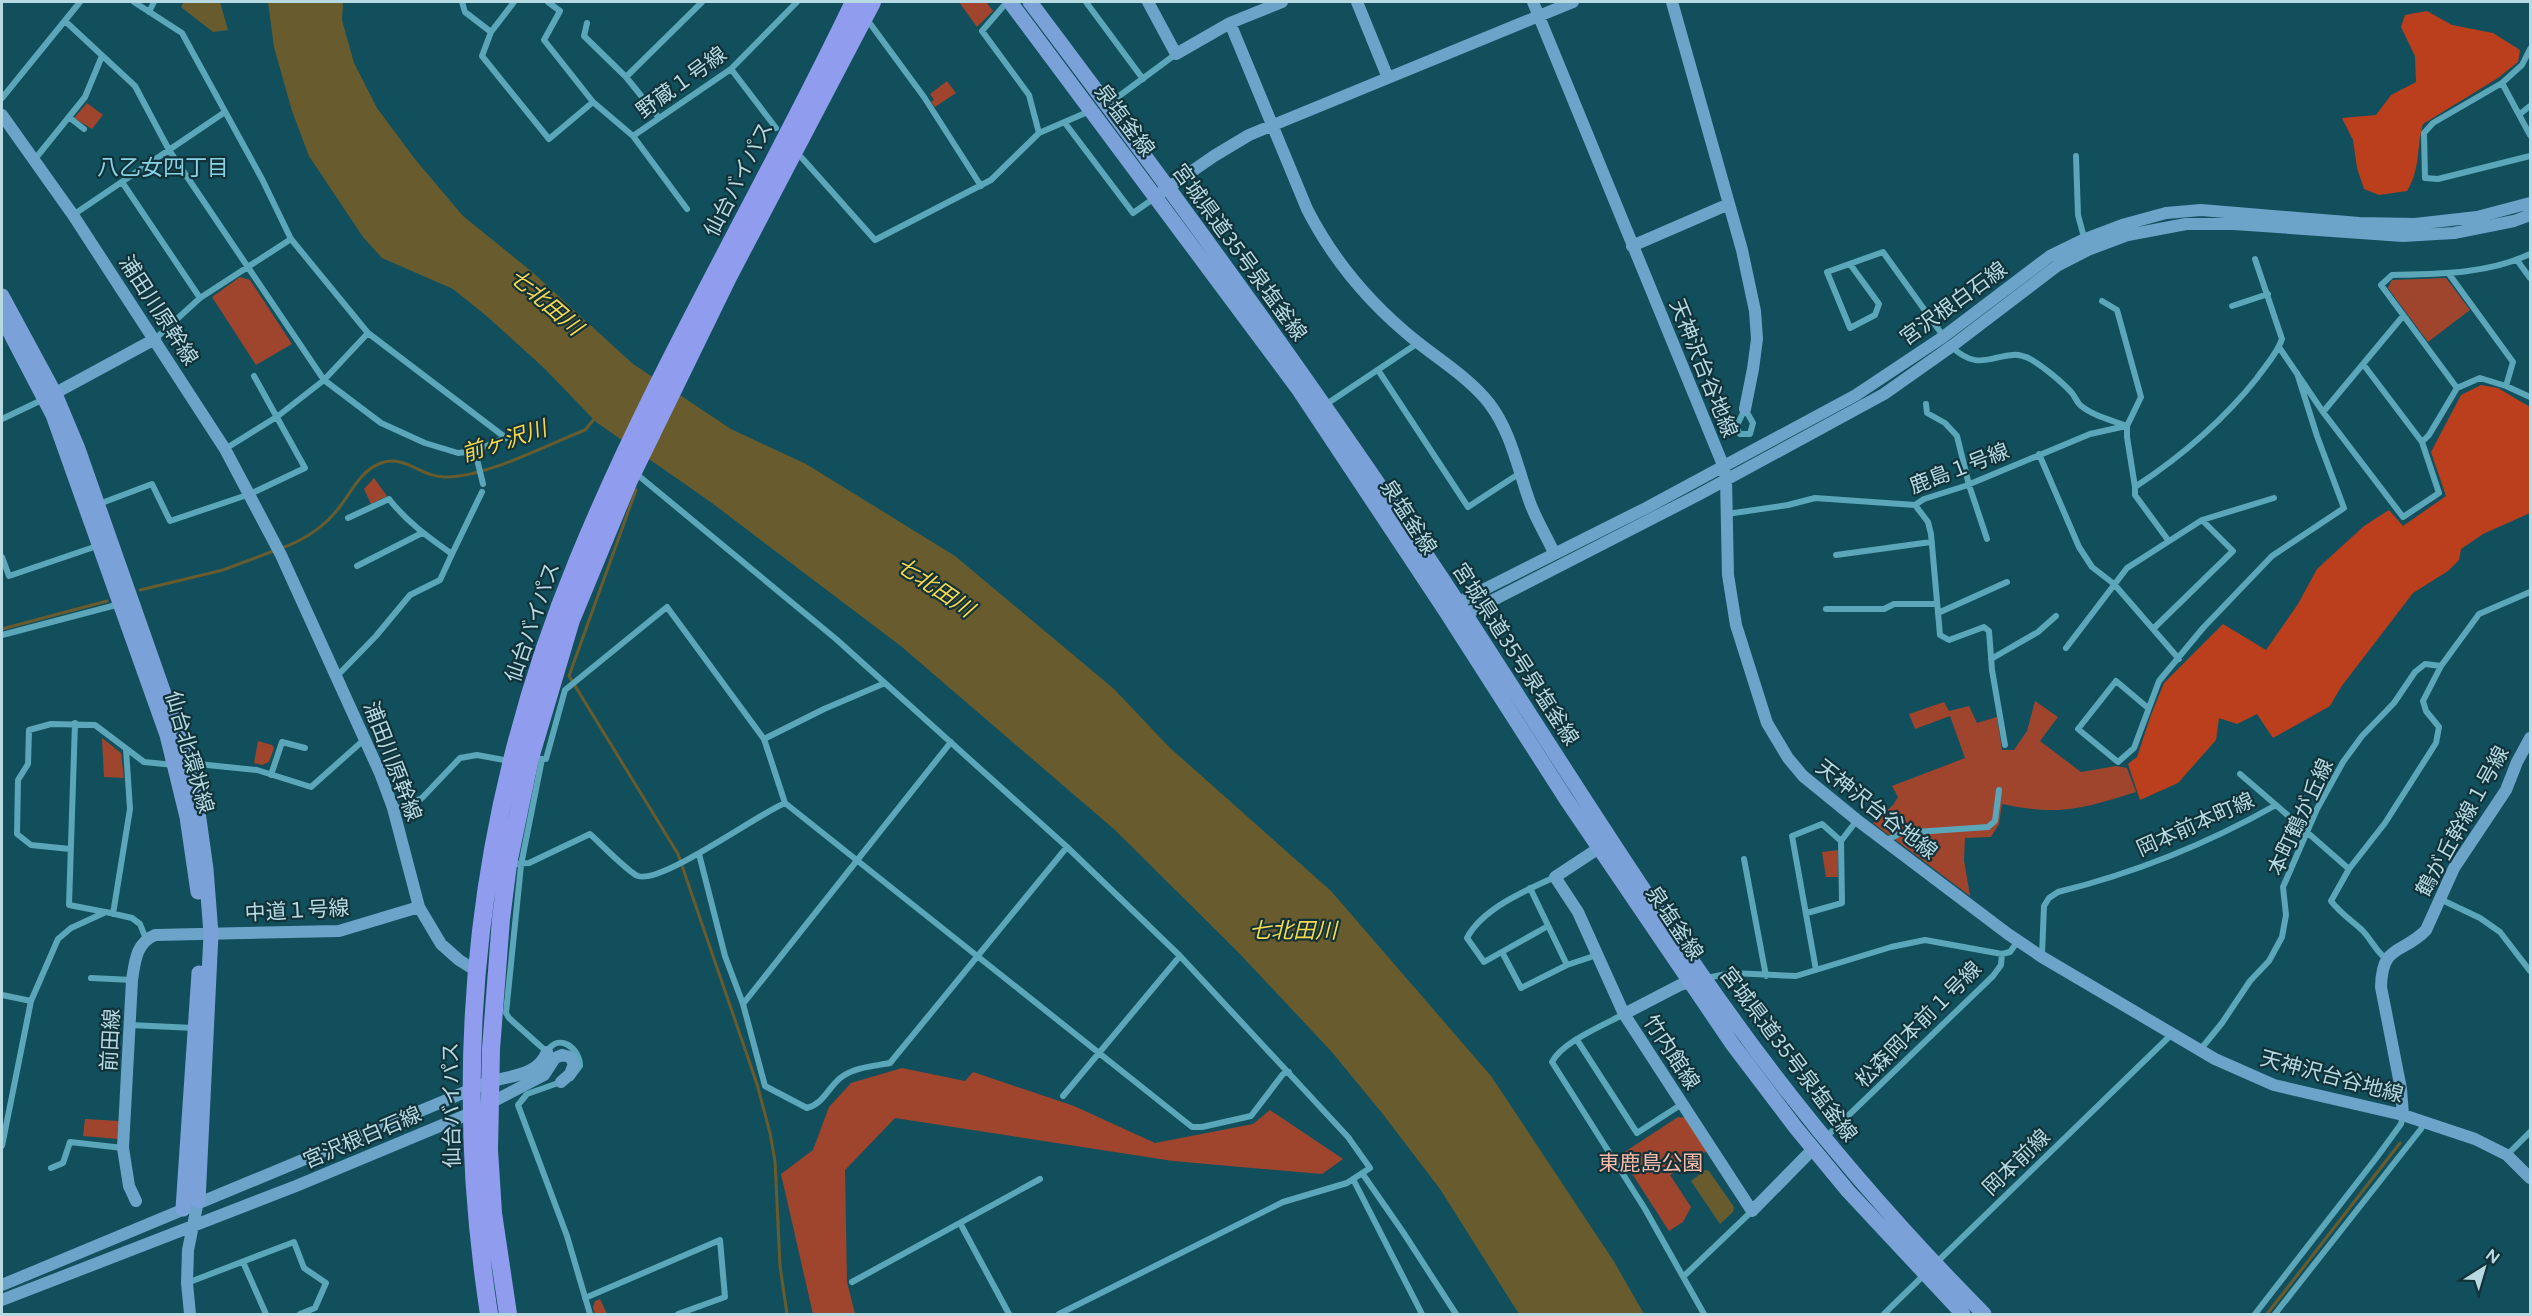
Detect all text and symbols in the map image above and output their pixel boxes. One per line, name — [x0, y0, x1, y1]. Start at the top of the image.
street label: 野蔵１号線 — [631, 41, 731, 123]
street label: 泉塩釜線 — [1090, 79, 1160, 161]
street label: 仙台バイパス — [698, 117, 778, 241]
district label: 八乙女四丁目 — [97, 154, 229, 181]
street label: 宮城県道35号泉塩釜線 — [1167, 159, 1313, 345]
street label: 浦田川原幹線 — [114, 250, 204, 370]
street label: 宮沢根白石線 — [1895, 256, 2011, 350]
water label: 七北田川 — [504, 263, 590, 342]
street label: 天神沢台谷地線 — [1665, 295, 1743, 441]
water label: 前ヶ沢川 — [458, 414, 552, 467]
street label: 鹿島１号線 — [1906, 438, 2012, 498]
street label: 泉塩釜線 — [1376, 475, 1442, 559]
water label: 七北田川 — [891, 551, 981, 624]
street label: 宮城県道35号泉塩釜線 — [1448, 558, 1584, 750]
street label: 仙台バイパス — [500, 559, 564, 685]
street label: 仙台北環状線 — [161, 688, 219, 816]
street label: 浦田川原幹線 — [359, 698, 427, 824]
street label: 鶴が丘幹線１号線 — [2410, 741, 2514, 901]
street label: 天神沢台谷地線 — [1811, 754, 1943, 864]
street label: 本町鶴が丘線 — [2262, 755, 2338, 879]
street label: 岡本前本町線 — [2132, 787, 2258, 861]
street label: 泉塩釜線 — [1641, 881, 1709, 965]
street label: 中道１号線 — [244, 895, 350, 925]
water label: 七北田川 — [1249, 917, 1339, 944]
street label: 松森岡本前１号線 — [1850, 956, 1986, 1092]
street label: 宮城県道35号泉塩釜線 — [1715, 962, 1863, 1146]
street label: 前田線 — [96, 1008, 124, 1072]
street label: 竹内館線 — [1639, 1010, 1705, 1094]
street label: 仙台バイパス — [437, 1042, 465, 1168]
street label: 天神沢台谷地線 — [2258, 1045, 2406, 1107]
street label: 宮沢根白石線 — [299, 1101, 425, 1173]
street label: 岡本前線 — [1977, 1124, 2055, 1200]
park label: 東鹿島公園 — [1599, 1150, 1704, 1175]
north arrow — [2454, 1238, 2514, 1298]
text: N — [2482, 1245, 2503, 1268]

